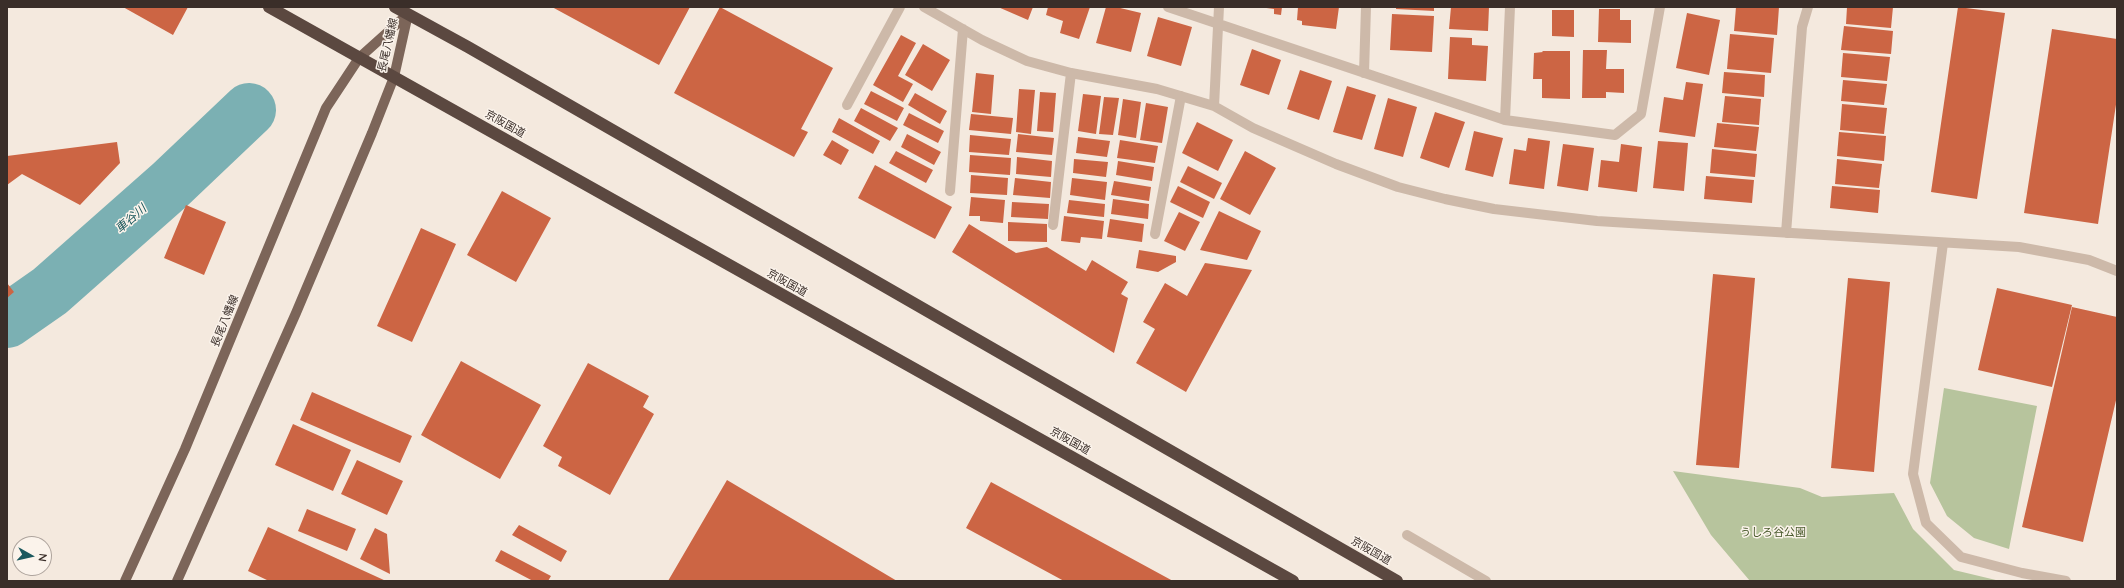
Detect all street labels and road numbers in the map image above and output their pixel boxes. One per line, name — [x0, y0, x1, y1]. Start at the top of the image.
street label: 長尾八幡線 — [375, 17, 401, 73]
street label: 京阪国道 — [483, 108, 527, 140]
street label: 京阪国道 — [765, 267, 809, 299]
street label: 長尾八幡線 — [209, 293, 241, 349]
street label: 京阪国道 — [1048, 425, 1092, 457]
street label: 京阪国道 — [1349, 534, 1393, 568]

